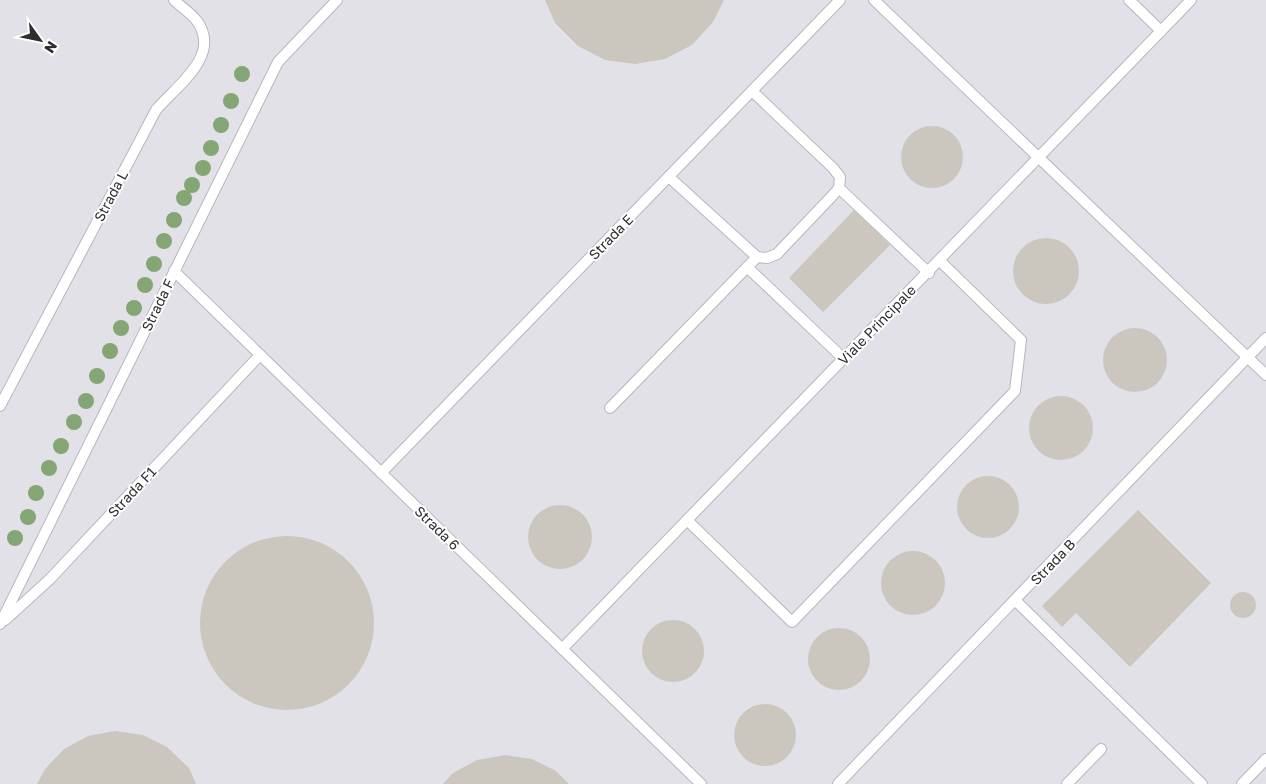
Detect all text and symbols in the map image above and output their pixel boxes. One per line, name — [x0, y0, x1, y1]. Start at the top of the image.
north arrow — [15, 15, 65, 65]
text: N — [41, 38, 61, 56]
street label: Strada L — [90, 167, 131, 224]
street label: Strada E — [585, 211, 636, 263]
street label: Strada F — [138, 276, 177, 334]
street label: Viale Principale — [834, 281, 919, 368]
street label: Strada F1 — [104, 463, 159, 520]
street label: Strada 6 — [411, 502, 463, 553]
street label: Strada B — [1027, 535, 1079, 588]

